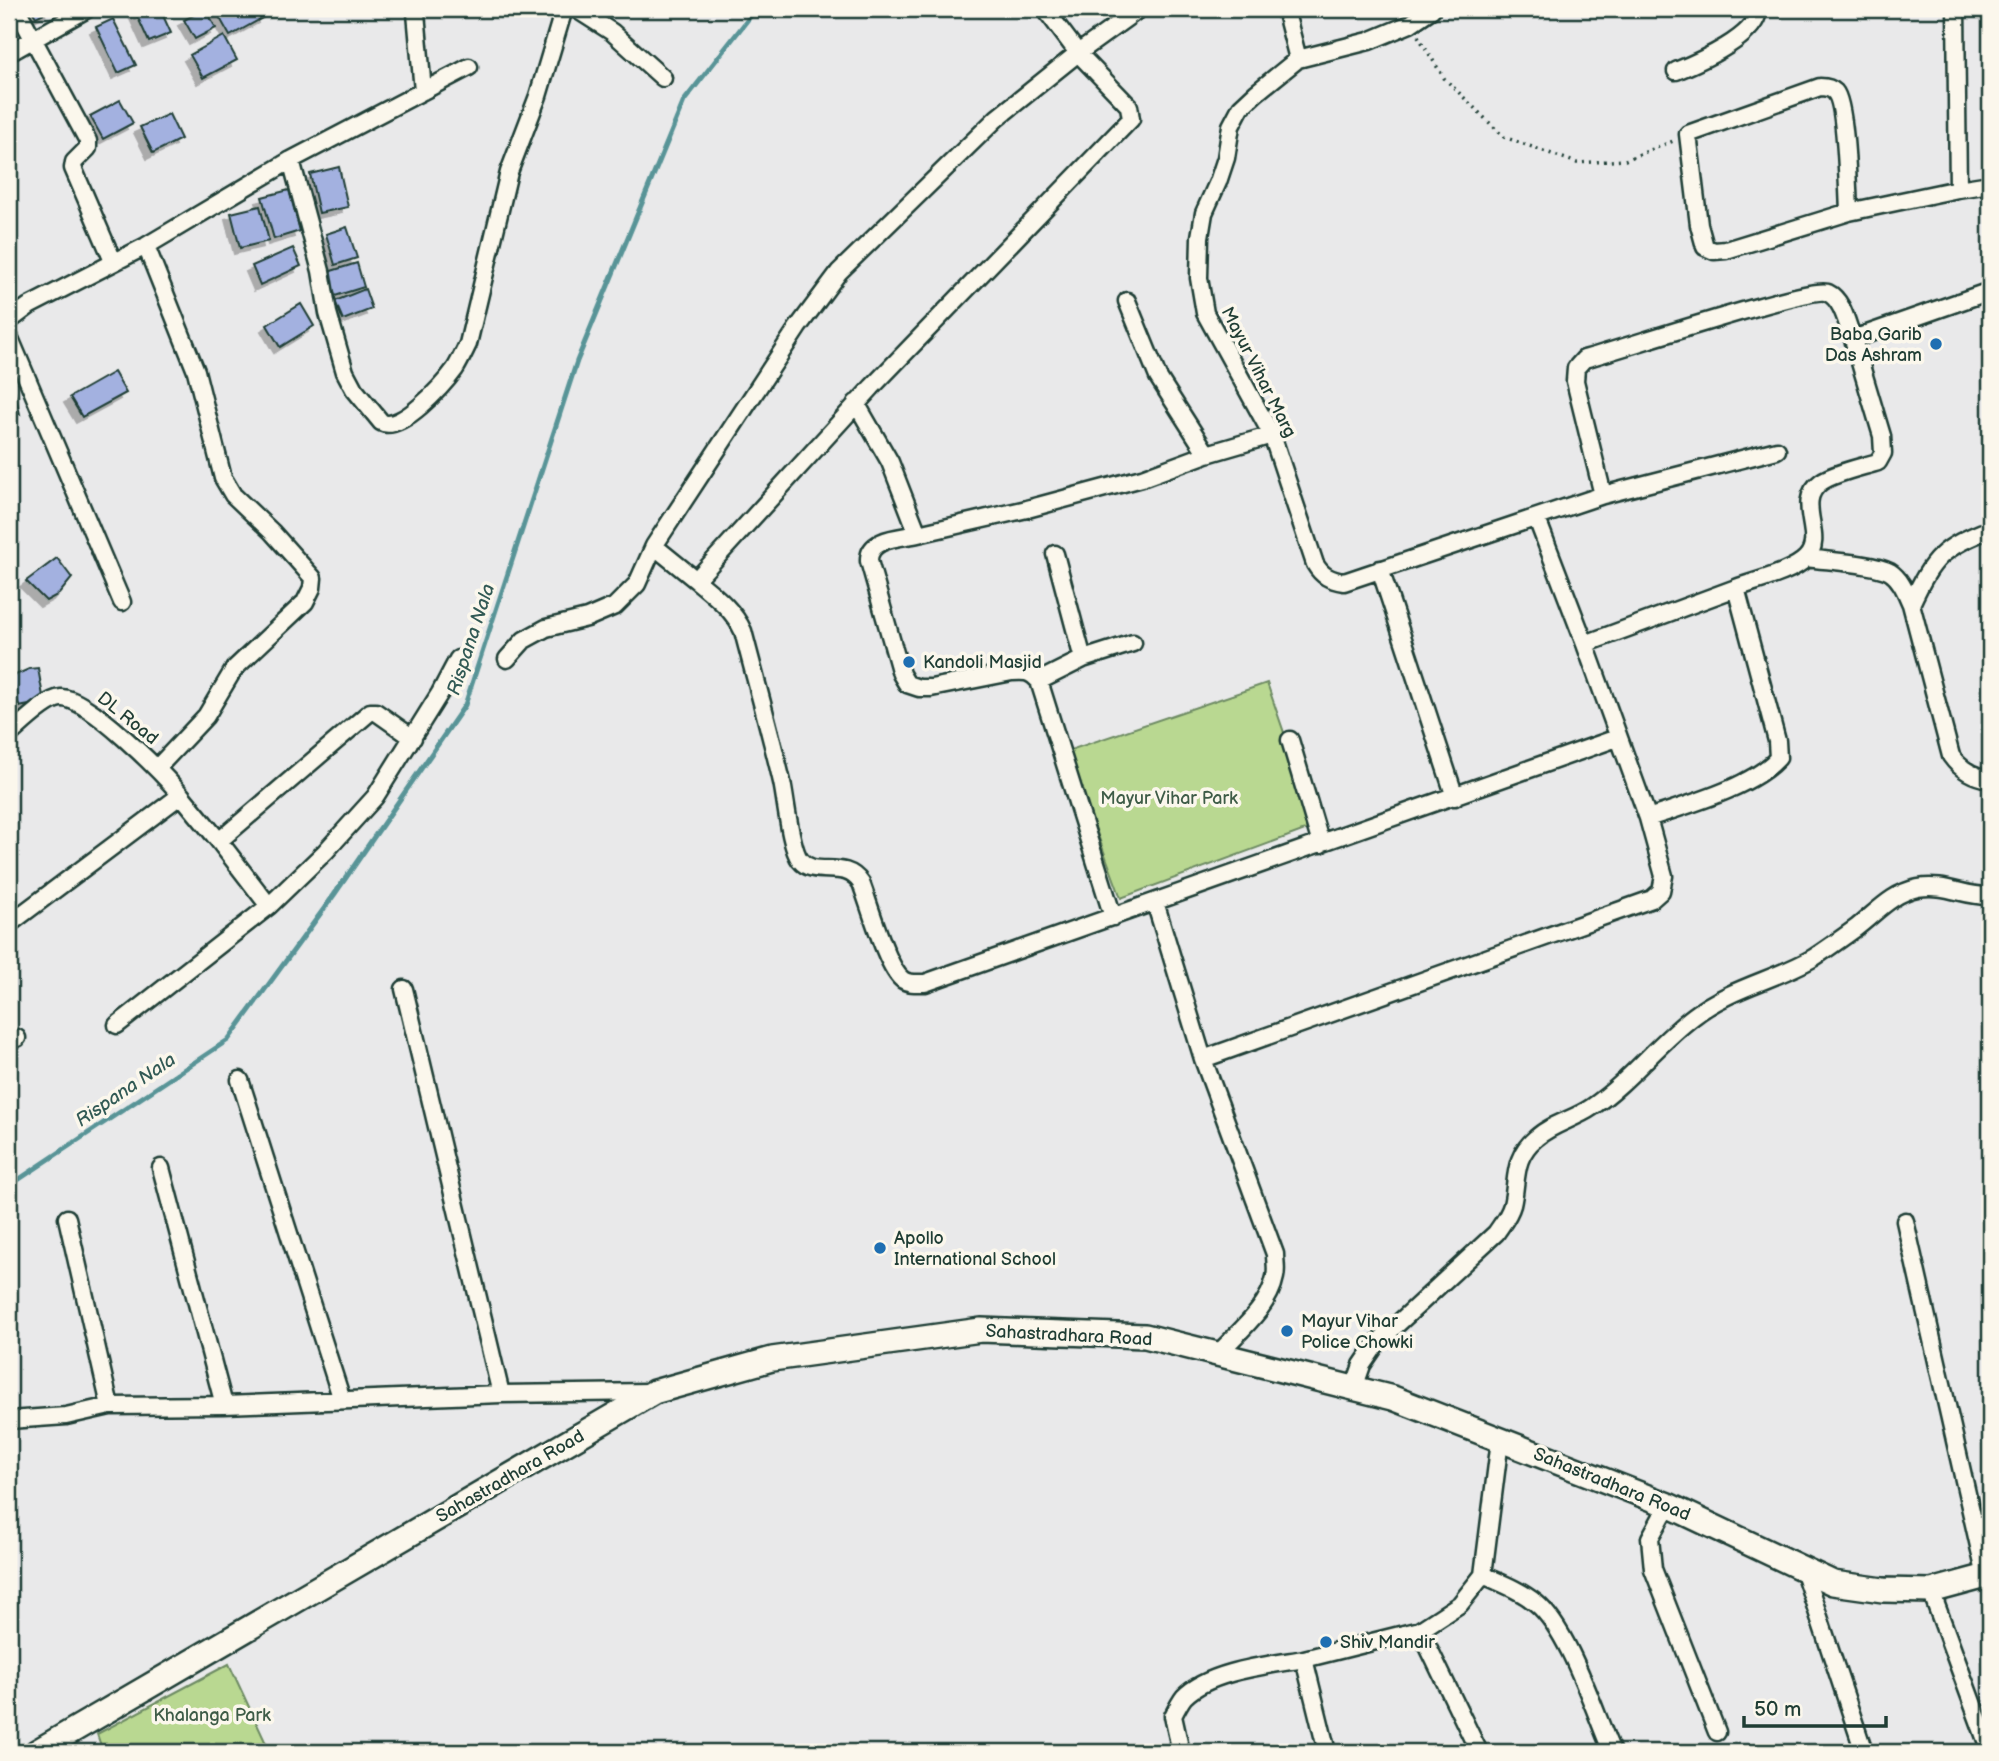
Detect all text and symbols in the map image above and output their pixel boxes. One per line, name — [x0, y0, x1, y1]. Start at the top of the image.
street label: Mayur Vihar Marg — [1217, 303, 1301, 441]
place label: Baba Garib Das Ashram — [1825, 324, 1922, 366]
marker: Baba Garib Das Ashram — [1928, 336, 1944, 352]
water label: Rispana Nala — [443, 581, 500, 698]
place label: Kandoli Masjid — [923, 652, 1042, 673]
marker: Kandoli Masjid — [901, 654, 917, 670]
street label: DL Road — [93, 688, 162, 749]
park label: Mayur Vihar Park — [1100, 788, 1238, 809]
water label: Rispana Nala — [71, 1048, 180, 1132]
place label: Apollo International School — [894, 1228, 1056, 1270]
marker: Apollo International School — [872, 1240, 888, 1256]
place label: Mayur Vihar Police Chowki — [1301, 1311, 1413, 1353]
street label: Sahastradhara Road — [985, 1321, 1153, 1350]
marker: Mayur Vihar Police Chowki — [1279, 1323, 1295, 1339]
street label: Sahastradhara Road — [433, 1426, 588, 1527]
street label: Sahastradhara Road — [1530, 1443, 1693, 1526]
place label: Shiv Mandir — [1340, 1632, 1435, 1653]
marker: Shiv Mandir — [1318, 1634, 1334, 1650]
scale bar — [1744, 1684, 1885, 1728]
text: 50 m — [1754, 1697, 1801, 1722]
park label: Khalanga Park — [153, 1705, 271, 1726]

